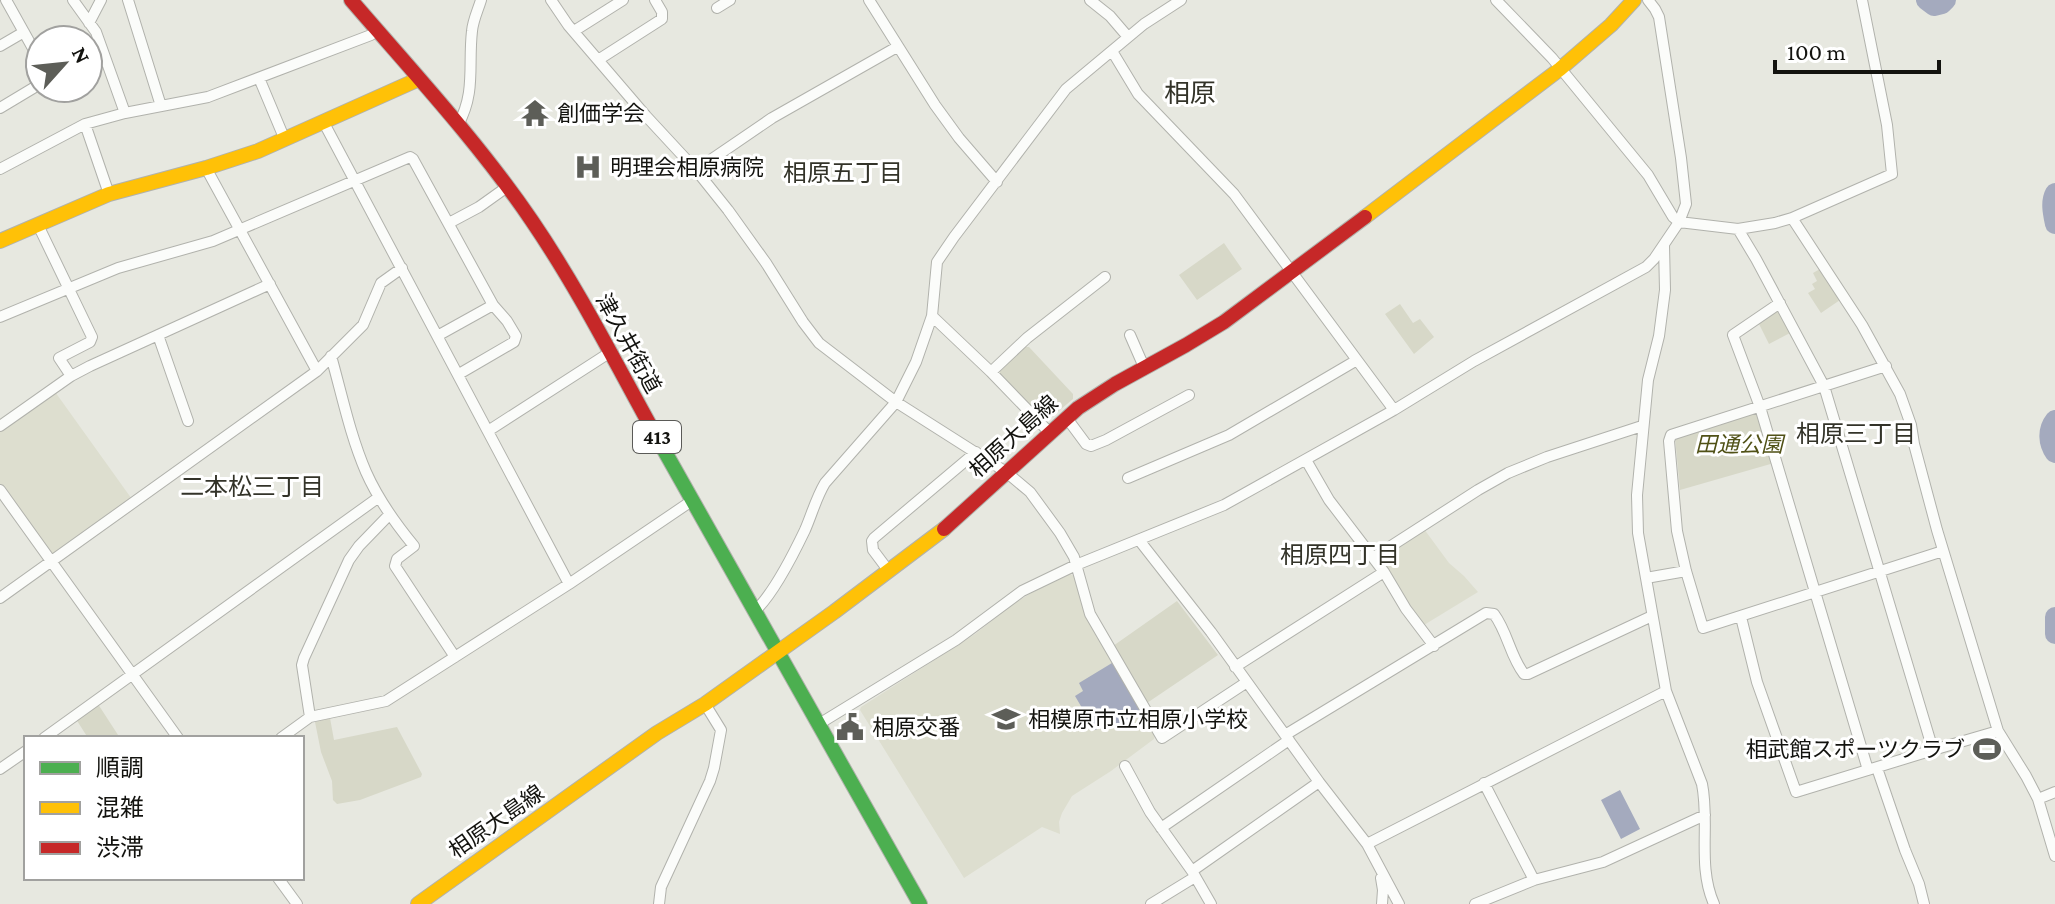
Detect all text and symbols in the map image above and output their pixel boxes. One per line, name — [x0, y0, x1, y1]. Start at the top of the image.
north arrow — [24, 24, 104, 104]
scale bar — [1775, 24, 1939, 74]
text: 100 m — [1787, 38, 1846, 65]
text: N — [67, 43, 96, 68]
district label: 相原 — [1164, 79, 1216, 108]
temple icon: 創価学会 — [520, 98, 550, 128]
place label: 創価学会 — [557, 101, 645, 126]
hospital icon: 明理会相原病院 — [573, 152, 603, 182]
place label: 明理会相原病院 — [610, 155, 764, 180]
district label: 相原五丁目 — [783, 159, 903, 186]
street label: 津久井街道 — [591, 289, 666, 397]
street label: 相原大島線 — [964, 390, 1063, 482]
district label: 相原三丁目 — [1796, 420, 1916, 447]
road number: 413 — [633, 421, 681, 453]
park label: 田通公園 — [1695, 432, 1786, 457]
district label: 二本松三丁目 — [180, 473, 324, 500]
district label: 相原四丁目 — [1280, 541, 1400, 568]
school or university icon: 相模原市立相原小学校 — [991, 704, 1021, 734]
place label: 相模原市立相原小学校 — [1028, 707, 1248, 732]
public building icon: 相原交番 — [835, 712, 865, 742]
place label: 相原交番 — [872, 715, 960, 740]
sports icon: 相武館スポーツクラブ — [1972, 734, 2002, 764]
legend — [24, 736, 304, 880]
place label: 相武館スポーツクラブ — [1745, 737, 1965, 762]
text: 順調 — [96, 754, 144, 781]
street label: 相原大島線 — [444, 780, 549, 863]
text: 混雑 — [96, 794, 144, 821]
text: 渋滞 — [96, 834, 144, 861]

